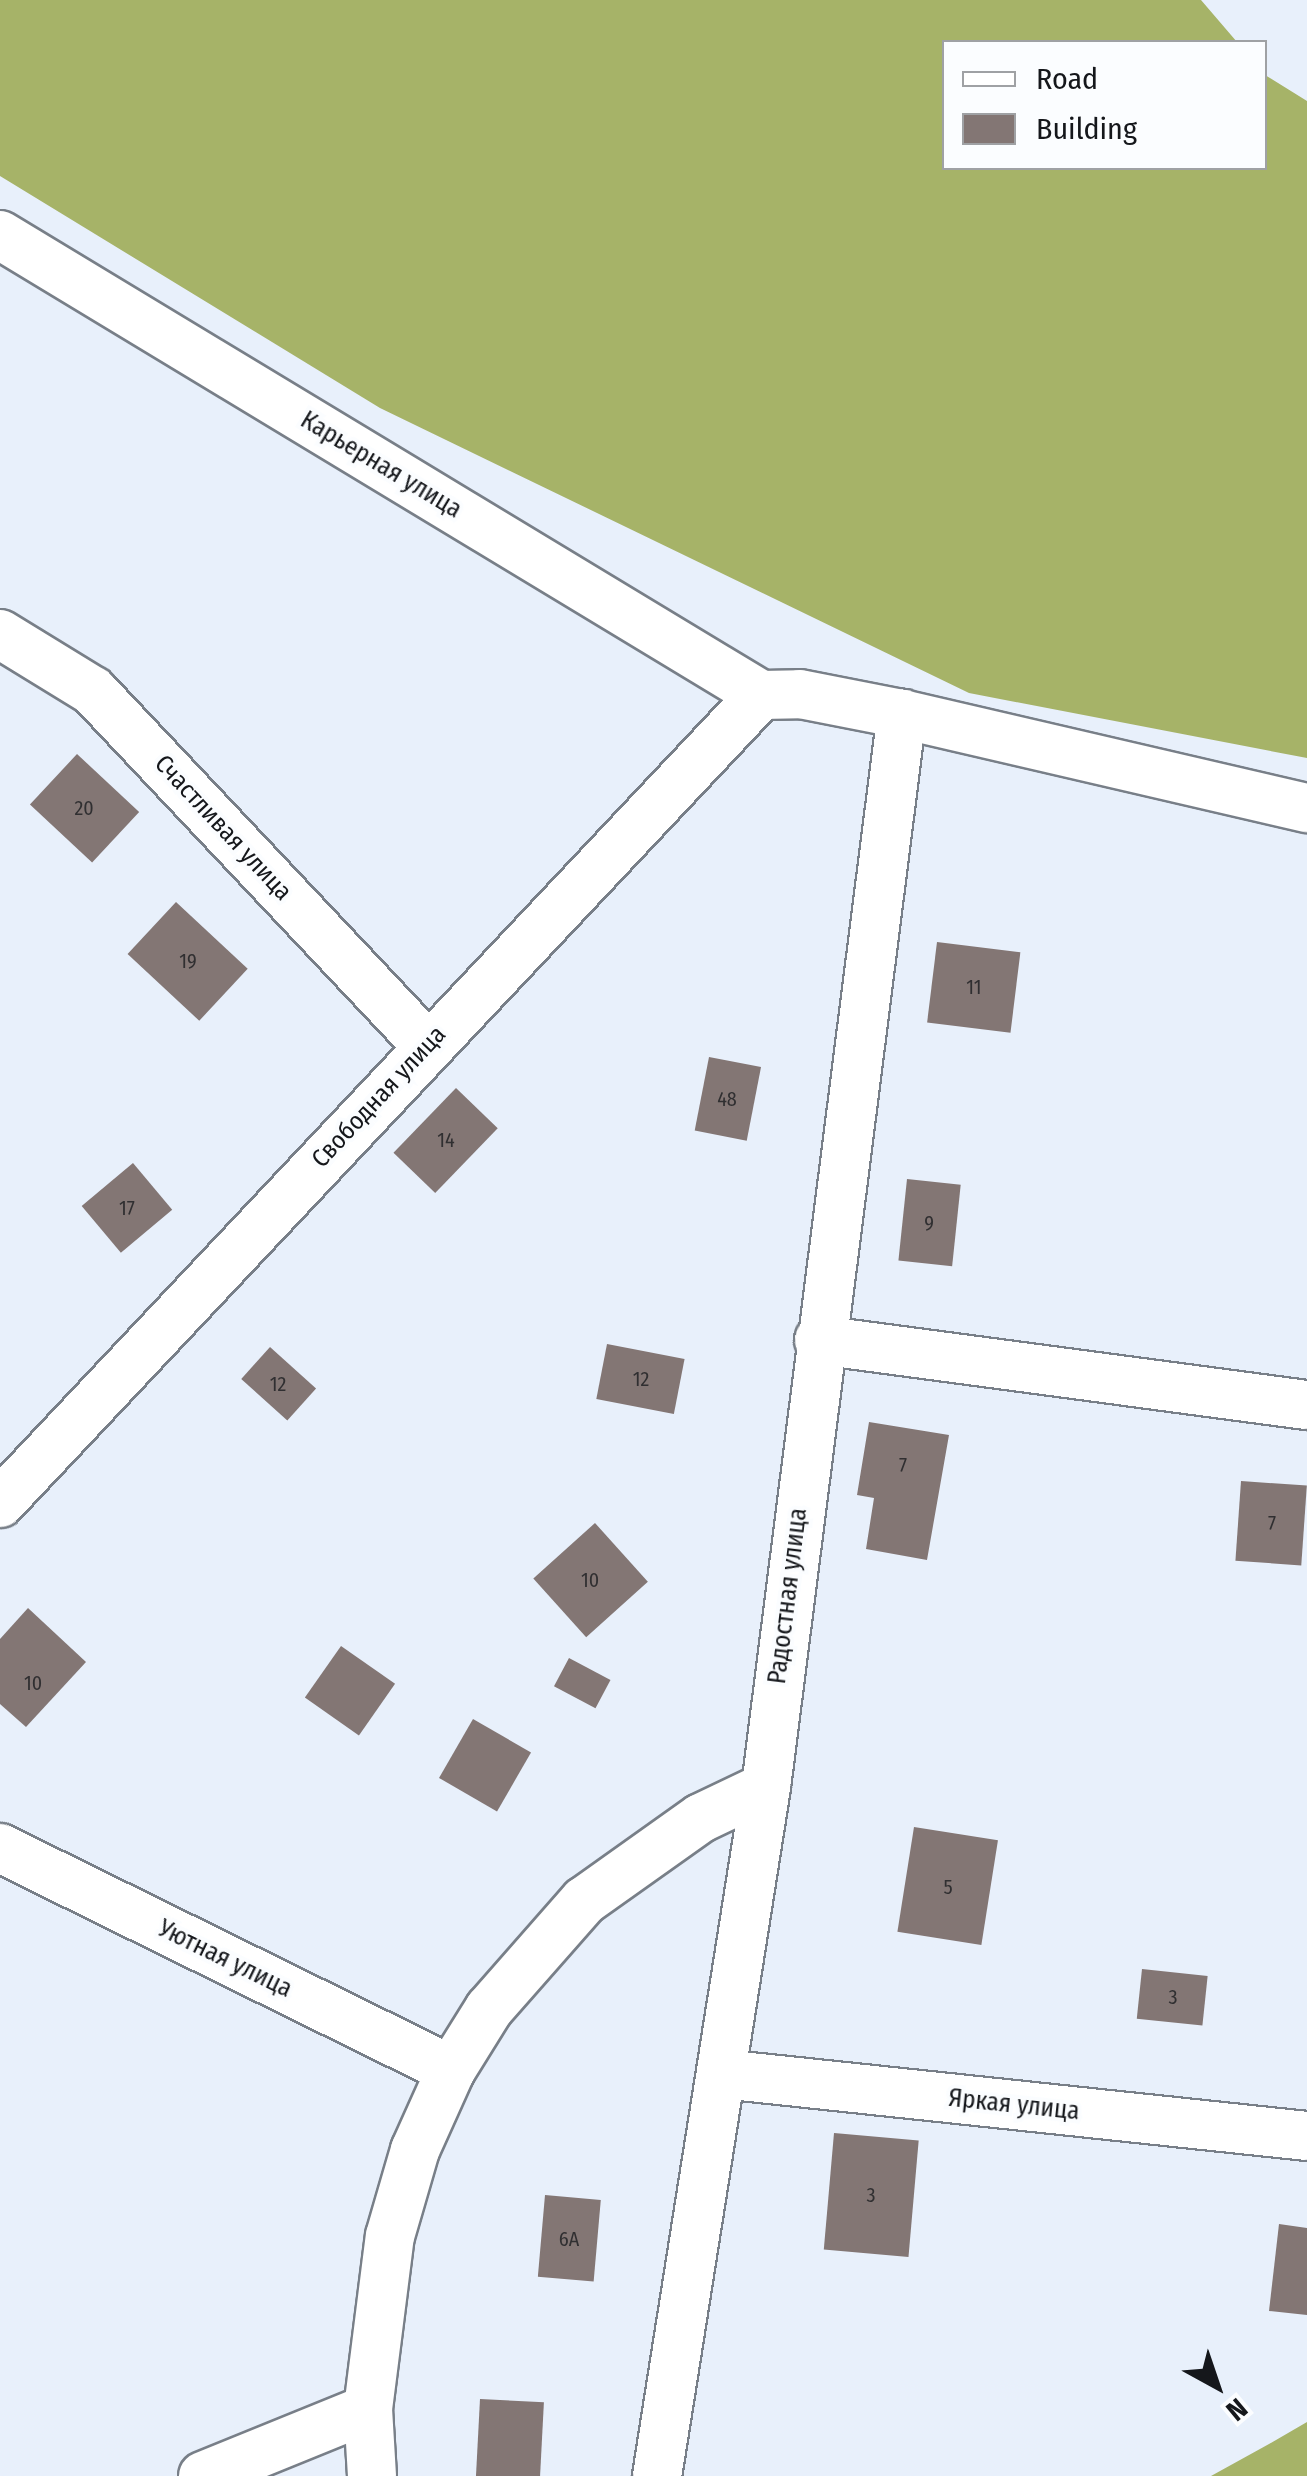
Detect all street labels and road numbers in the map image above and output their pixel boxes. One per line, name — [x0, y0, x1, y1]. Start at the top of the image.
street label: Карьерная улица — [295, 405, 467, 525]
street label: Счастливая улица — [148, 749, 298, 907]
street label: Свободная улица — [306, 1020, 452, 1174]
street label: Радостная улица — [762, 1506, 814, 1686]
street label: Уютная улица — [153, 1914, 297, 2004]
street label: Яркая улица — [947, 2083, 1081, 2127]

